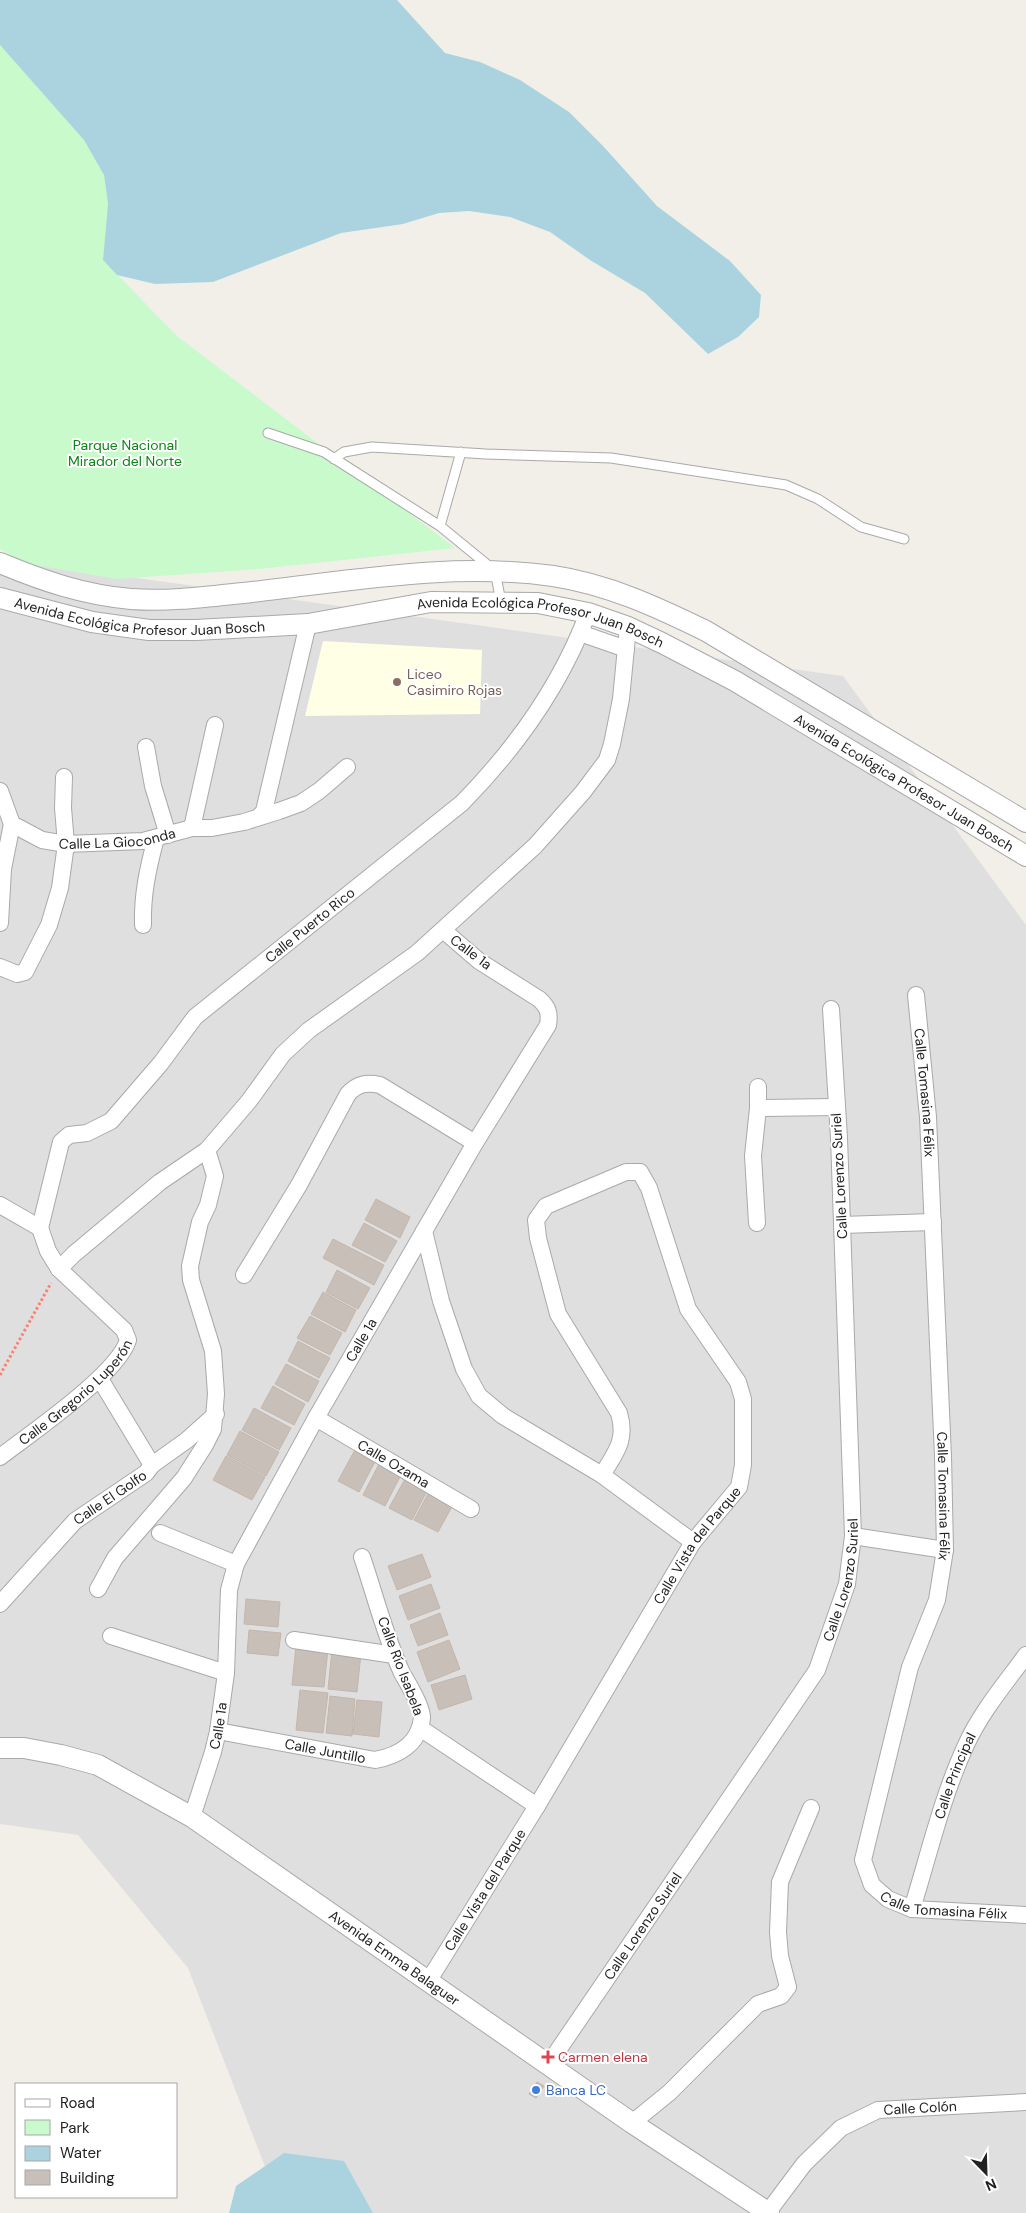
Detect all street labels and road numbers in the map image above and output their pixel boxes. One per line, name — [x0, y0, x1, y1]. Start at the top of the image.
street label: Avenida Ecológica Profesor Juan Bosch — [12, 593, 265, 639]
street label: Avenida Ecológica Profesor Juan Bosch — [415, 593, 667, 652]
street label: Avenida Ecológica Profesor Juan Bosch — [791, 709, 1017, 856]
street label: Calle La Gioconda — [57, 824, 177, 853]
street label: Calle Puerto Rico — [261, 883, 358, 966]
street label: Calle 1a — [447, 931, 495, 973]
street label: Calle Tomasina Félix — [910, 1027, 939, 1157]
street label: Calle Lorenzo Suriel — [827, 1113, 851, 1239]
street label: Calle 1a — [341, 1315, 381, 1365]
street label: Calle Gregorio Luperón — [15, 1337, 136, 1449]
street label: Calle Tomasina Félix — [933, 1431, 954, 1562]
street label: Calle Ozama — [354, 1435, 433, 1492]
street label: Calle El Golfo — [70, 1466, 150, 1529]
street label: Calle Vista del Parque — [649, 1483, 745, 1608]
street label: Calle Lorenzo Suriel — [819, 1518, 862, 1644]
street label: Calle Río Isabela — [374, 1614, 428, 1718]
street label: Calle 1a — [205, 1701, 231, 1751]
street label: Calle Principal — [930, 1729, 980, 1821]
street label: Calle Juntillo — [283, 1734, 367, 1767]
street label: Calle Vista del Parque — [440, 1825, 530, 1954]
street label: Calle Lorenzo Suriel — [600, 1869, 686, 1983]
street label: Calle Tomasina Félix — [876, 1887, 1008, 1923]
street label: Avenida Emma Balaguer — [326, 1906, 463, 2009]
street label: Calle Colón — [883, 2097, 957, 2119]

